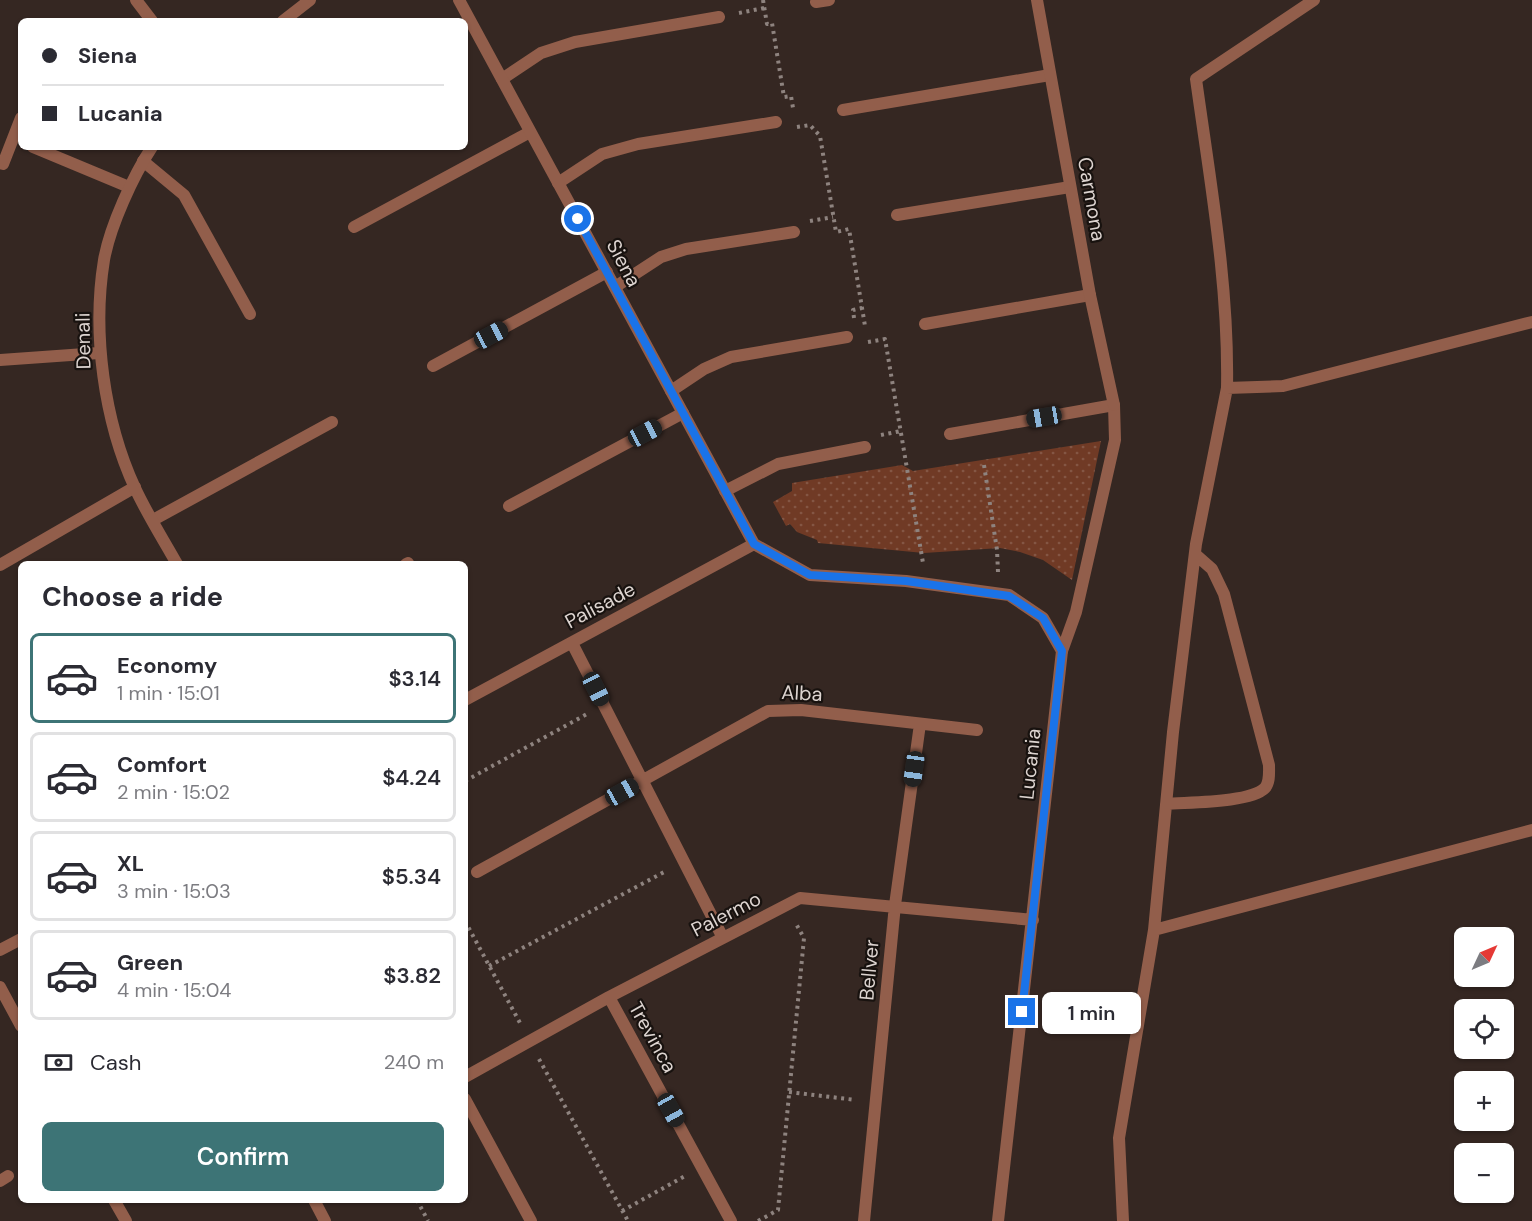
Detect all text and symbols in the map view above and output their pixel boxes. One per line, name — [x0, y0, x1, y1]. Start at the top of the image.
text: Siena — [78, 41, 137, 70]
text: Lucania — [78, 99, 163, 128]
street label: Carmona — [1072, 155, 1112, 243]
route start — [564, 205, 591, 232]
street label: Siena — [601, 235, 647, 291]
street label: Denali — [70, 312, 96, 370]
car — [471, 319, 511, 351]
car — [1025, 405, 1063, 429]
car — [625, 417, 665, 449]
street label: Palisade — [560, 576, 640, 634]
text: Choose a ride — [42, 579, 223, 614]
icon: car — [45, 651, 99, 705]
text: Economy — [117, 651, 217, 680]
text: $3.14 — [388, 664, 441, 693]
car — [580, 669, 612, 709]
street label: Alba — [781, 679, 823, 707]
text: 1 min · 15:01 — [117, 680, 220, 706]
street label: Lucania — [1013, 727, 1047, 801]
icon: car — [45, 750, 99, 804]
text: Comfort — [117, 750, 207, 779]
car — [903, 750, 925, 788]
text: $4.24 — [382, 763, 441, 792]
car — [602, 775, 642, 809]
text: 2 min · 15:02 — [117, 779, 230, 805]
icon: car — [45, 849, 99, 903]
text: XL — [117, 849, 144, 878]
text: $5.34 — [382, 862, 441, 891]
text: 3 min · 15:03 — [117, 878, 231, 904]
street label: Palermo — [687, 885, 765, 943]
north arrow — [1454, 927, 1514, 987]
map controls — [1454, 927, 1514, 1203]
street label: Bellver — [853, 938, 885, 1002]
icon: car — [45, 948, 99, 1002]
text: Green — [117, 948, 183, 977]
text: $3.82 — [383, 961, 441, 990]
text: 4 min · 15:04 — [117, 977, 231, 1003]
callout: 1 min — [1043, 991, 1142, 1033]
street label: Trevinca — [623, 997, 683, 1077]
route end — [1008, 998, 1035, 1025]
button: locate — [1454, 999, 1514, 1059]
text: 1 min — [1068, 1000, 1115, 1026]
icon: cash — [42, 1046, 75, 1079]
text: Cash — [90, 1048, 141, 1077]
text: 240 m — [384, 1049, 444, 1075]
button: + — [1454, 1071, 1514, 1131]
car — [654, 1090, 688, 1130]
button: Confirm — [42, 1122, 444, 1191]
button: − — [1454, 1143, 1514, 1203]

